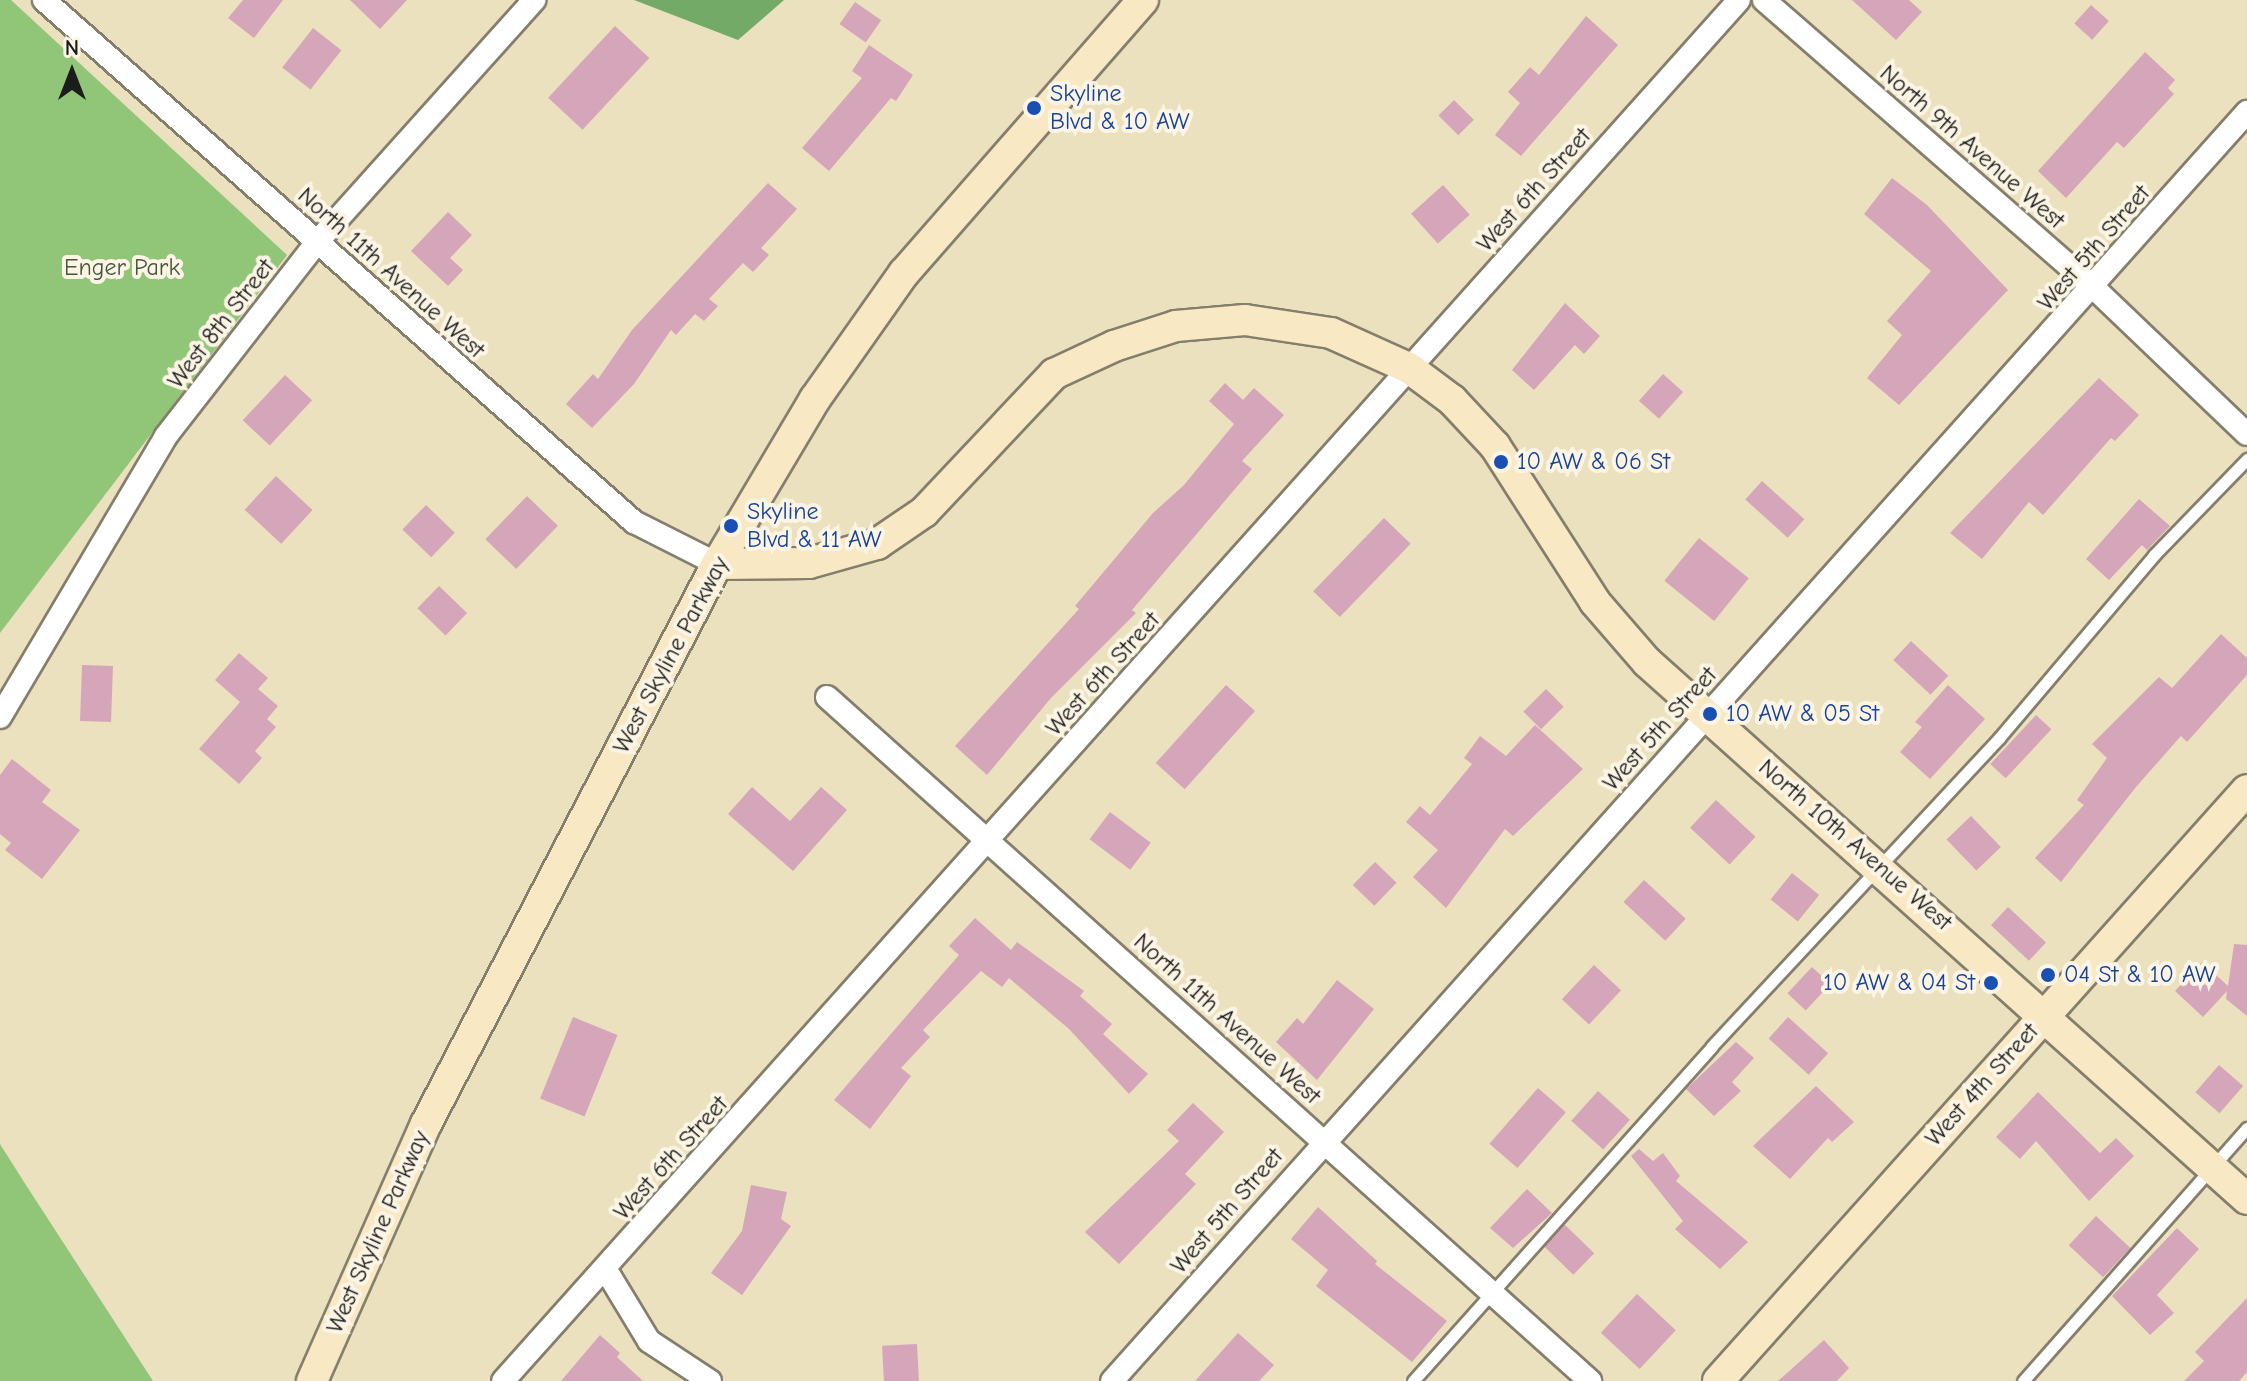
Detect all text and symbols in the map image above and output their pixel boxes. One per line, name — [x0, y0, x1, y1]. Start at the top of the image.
north arrow — [32, 32, 112, 112]
text: N — [65, 35, 79, 61]
street label: North 9th Avenue West — [1874, 59, 2070, 235]
place label: Skyline Blvd & 10 AW — [1050, 80, 1190, 136]
marker: Skyline Blvd & 10 AW — [1025, 99, 1043, 117]
street label: West 6th Street — [1471, 122, 1597, 258]
street label: West 5th Street — [2032, 179, 2156, 317]
street label: North 11th Avenue West — [292, 181, 490, 365]
park label: Enger Park — [64, 254, 180, 282]
street label: West 8th Street — [162, 254, 280, 394]
place label: 10 AW & 06 St — [1517, 448, 1670, 476]
marker: 10 AW & 06 St — [1492, 453, 1510, 471]
place label: Skyline Blvd & 11 AW — [747, 498, 882, 554]
marker: Skyline Blvd & 11 AW — [722, 517, 740, 535]
street label: West Skyline Parkway — [607, 552, 735, 758]
street label: West 6th Street — [1040, 606, 1166, 742]
street label: West 5th Street — [1597, 661, 1723, 797]
place label: 10 AW & 05 St — [1726, 700, 1879, 728]
marker: 10 AW & 05 St — [1701, 705, 1719, 723]
street label: North 10th Avenue West — [1752, 753, 1958, 937]
street label: North 11th Avenue West — [1128, 927, 1326, 1111]
place label: 04 St & 10 AW — [2064, 961, 2216, 989]
marker: 04 St & 10 AW — [2039, 966, 2057, 984]
place label: 10 AW & 04 St — [1823, 969, 1975, 997]
marker: 10 AW & 04 St — [1982, 974, 2000, 992]
street label: West 4th Street — [1919, 1018, 2045, 1152]
street label: West 6th Street — [608, 1090, 734, 1226]
street label: West Skyline Parkway — [320, 1126, 436, 1338]
street label: West 5th Street — [1165, 1142, 1289, 1280]

